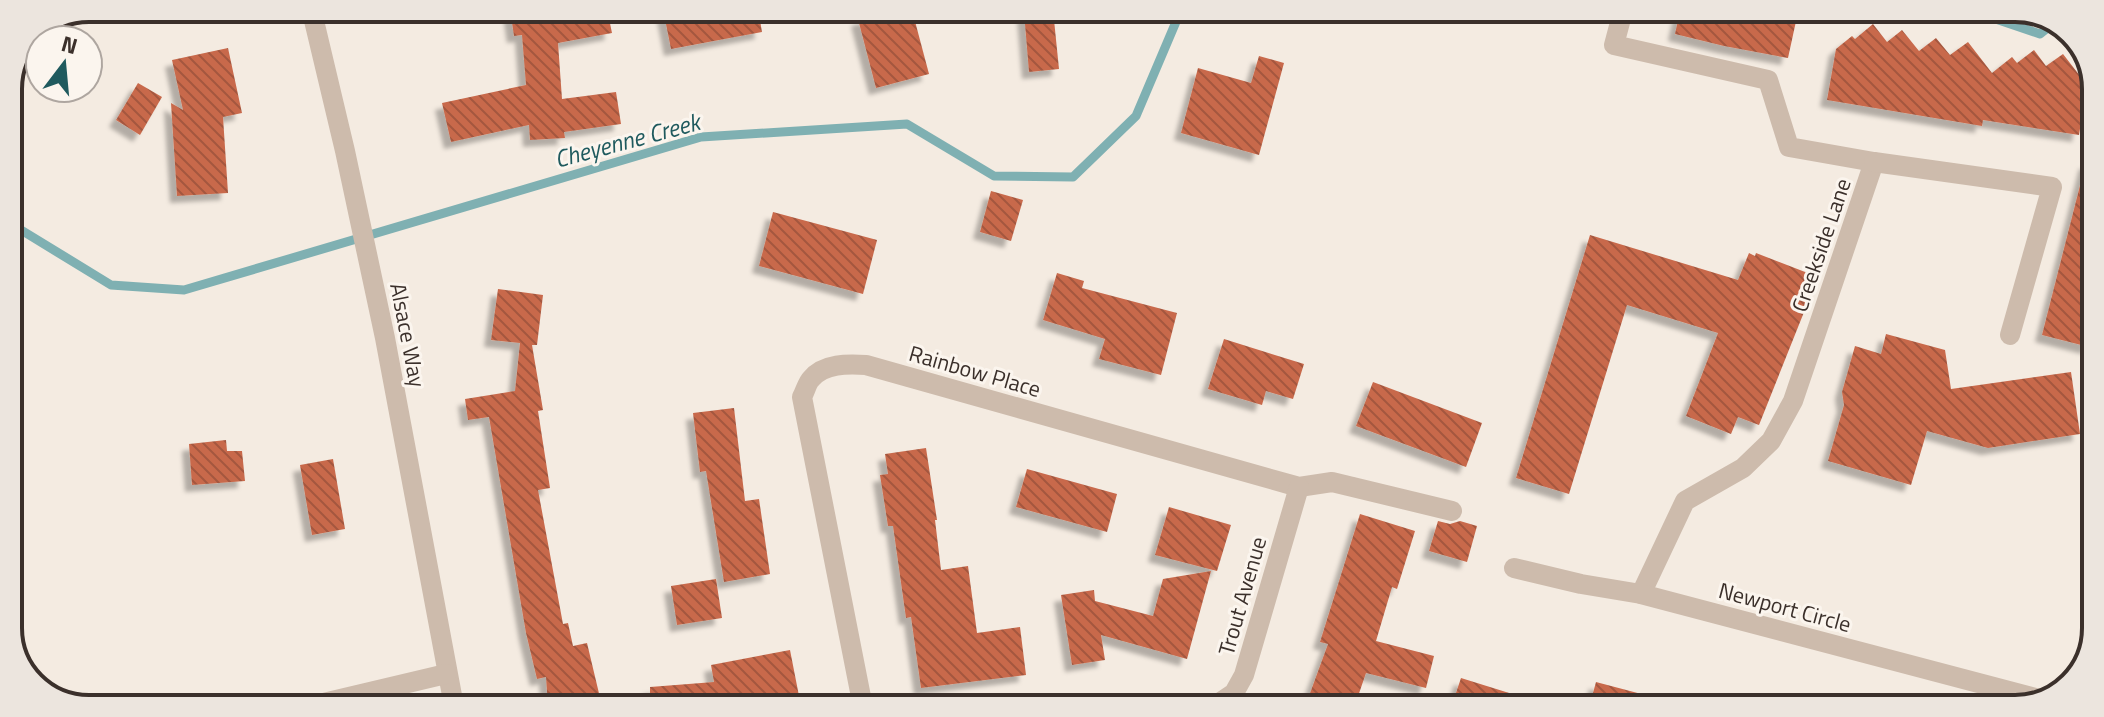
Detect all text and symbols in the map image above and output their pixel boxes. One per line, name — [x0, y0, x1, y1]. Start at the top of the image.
north arrow — [24, 24, 104, 104]
text: N — [57, 26, 82, 63]
water label: Cheyenne Creek — [550, 102, 707, 177]
street label: Creekside Lane — [1782, 174, 1860, 316]
street label: Alsace Way — [381, 280, 435, 390]
street label: Rainbow Place — [905, 336, 1045, 406]
street label: Trout Avenue — [1209, 533, 1275, 659]
street label: Newport Circle — [1715, 573, 1855, 641]

